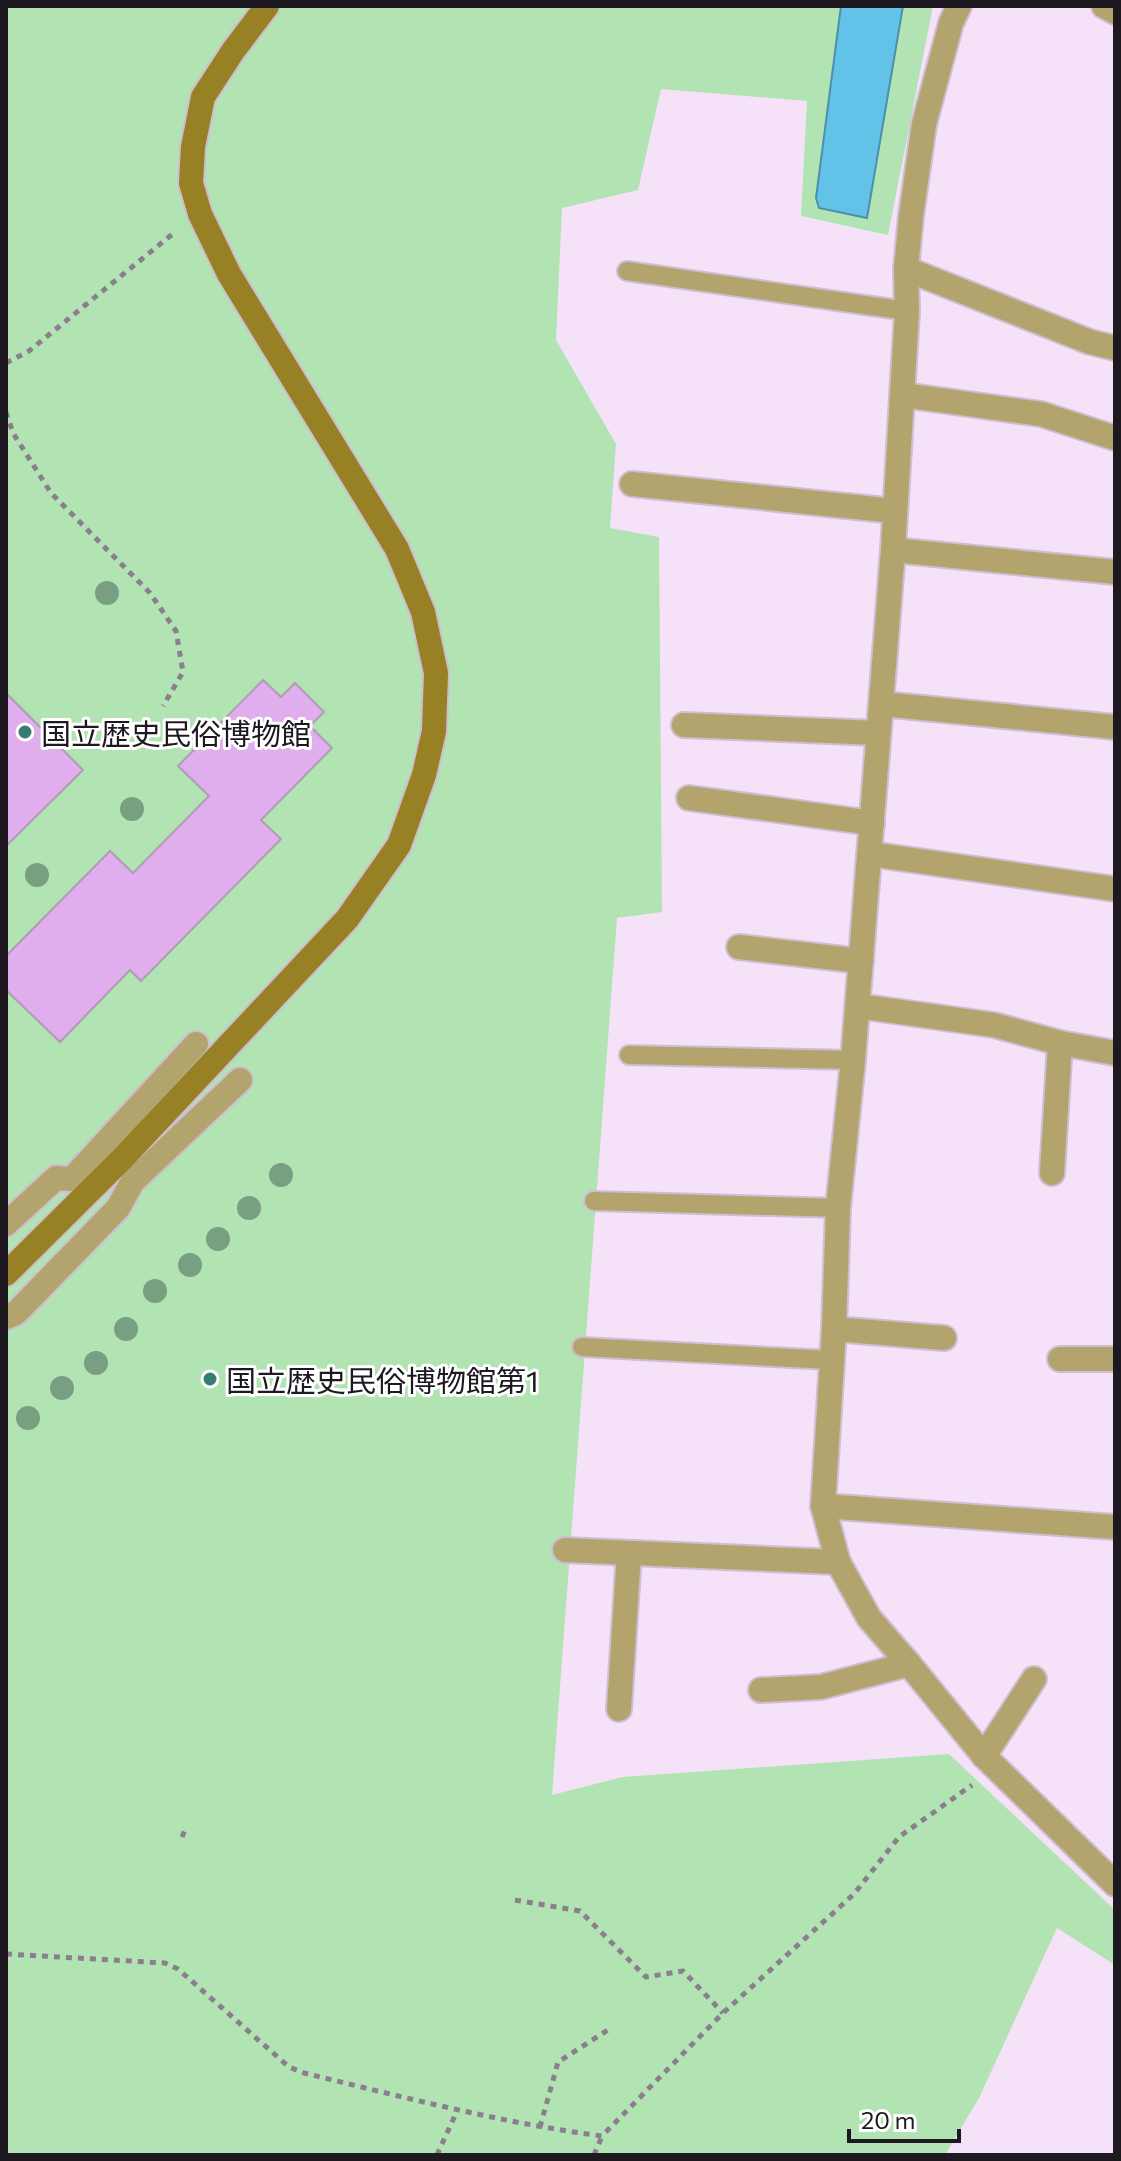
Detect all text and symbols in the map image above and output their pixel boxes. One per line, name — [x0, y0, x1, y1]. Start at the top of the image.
place label: 国立歴史民俗博物館 — [41, 714, 311, 751]
marker: 国立歴史民俗博物館 — [16, 723, 34, 741]
place label: 国立歴史民俗博物館第1 — [226, 1361, 539, 1398]
marker: 国立歴史民俗博物館第1 — [201, 1370, 219, 1388]
scale bar — [849, 2093, 959, 2143]
text: 20 m — [861, 2105, 915, 2134]

